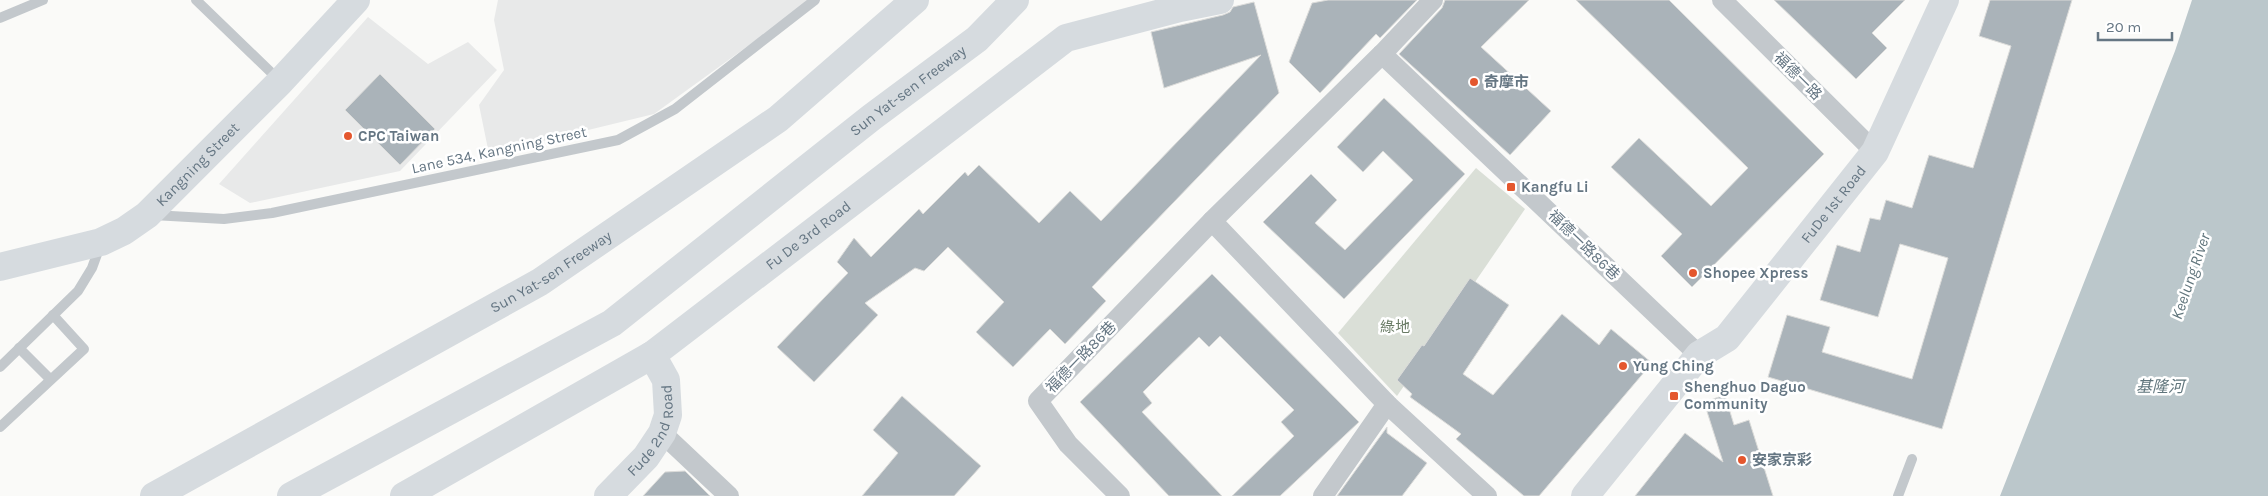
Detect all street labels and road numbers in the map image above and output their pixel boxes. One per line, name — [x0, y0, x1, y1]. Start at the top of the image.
street label: Sun Yat-sen Freeway — [846, 41, 970, 140]
street label: 福德一路 — [1770, 48, 1826, 104]
street label: Kangning Street — [152, 119, 243, 210]
street label: Lane 534, Kangning Street — [410, 123, 589, 177]
street label: FuDe 1st Road — [1797, 162, 1870, 247]
street label: Fu De 3rd Road — [762, 197, 854, 274]
street label: 福德一路86巷 — [1544, 206, 1624, 284]
street label: Sun Yat-sen Freeway — [487, 227, 615, 317]
street label: 福德一路86巷 — [1042, 317, 1120, 397]
street label: Fude 2nd Road — [623, 384, 677, 480]

